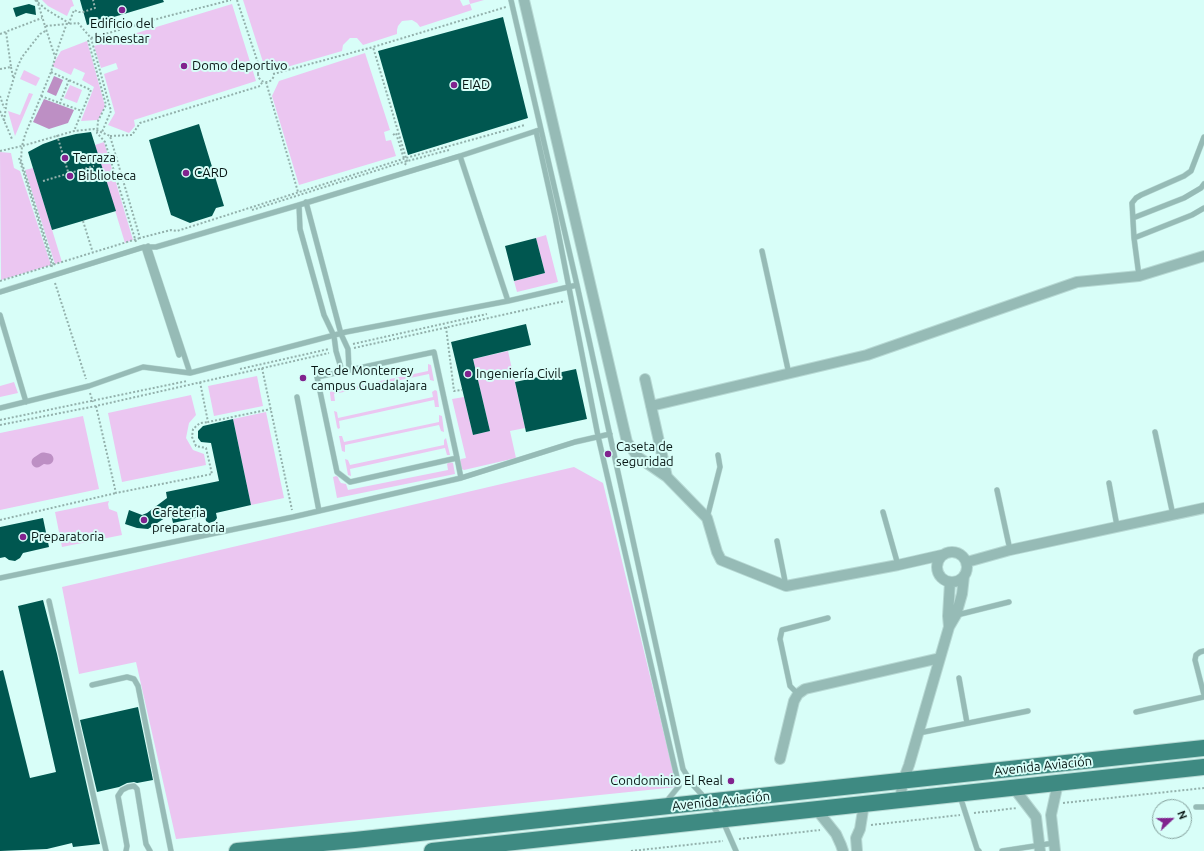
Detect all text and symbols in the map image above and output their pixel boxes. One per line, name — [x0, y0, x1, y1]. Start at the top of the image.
marker: Edificio del bienestar — [117, 5, 127, 15]
place label: Edificio del bienestar — [90, 16, 154, 47]
place label: Domo deportivo — [192, 58, 288, 74]
marker: Domo deportivo — [179, 61, 189, 71]
place label: EIAD — [462, 77, 490, 93]
marker: EIAD — [449, 80, 459, 90]
place label: Terraza — [73, 150, 116, 166]
marker: Terraza — [60, 153, 70, 163]
place label: CARD — [194, 165, 228, 181]
place label: Biblioteca — [78, 168, 136, 184]
marker: CARD — [181, 168, 191, 178]
marker: Biblioteca — [65, 171, 75, 181]
place label: Tec de Monterrey campus Guadalajara — [311, 363, 427, 394]
place label: Ingeniería Civil — [476, 366, 561, 382]
marker: Ingeniería Civil — [463, 369, 473, 379]
marker: Tec de Monterrey campus Guadalajara — [298, 373, 308, 383]
place label: Caseta de seguridad — [616, 439, 674, 470]
marker: Caseta de seguridad — [603, 449, 613, 459]
place label: Cafeteria preparatoria — [152, 505, 225, 536]
marker: Cafeteria preparatoria — [139, 515, 149, 525]
place label: Preparatoria — [31, 529, 104, 545]
marker: Preparatoria — [18, 532, 28, 542]
street label: Avenida Aviación — [993, 753, 1093, 779]
place label: Condominio El Real — [610, 773, 723, 789]
marker: Condominio El Real — [726, 776, 736, 786]
street label: Avenida Aviación — [671, 788, 771, 814]
north arrow — [1152, 799, 1192, 839]
text: N — [1175, 809, 1189, 821]

